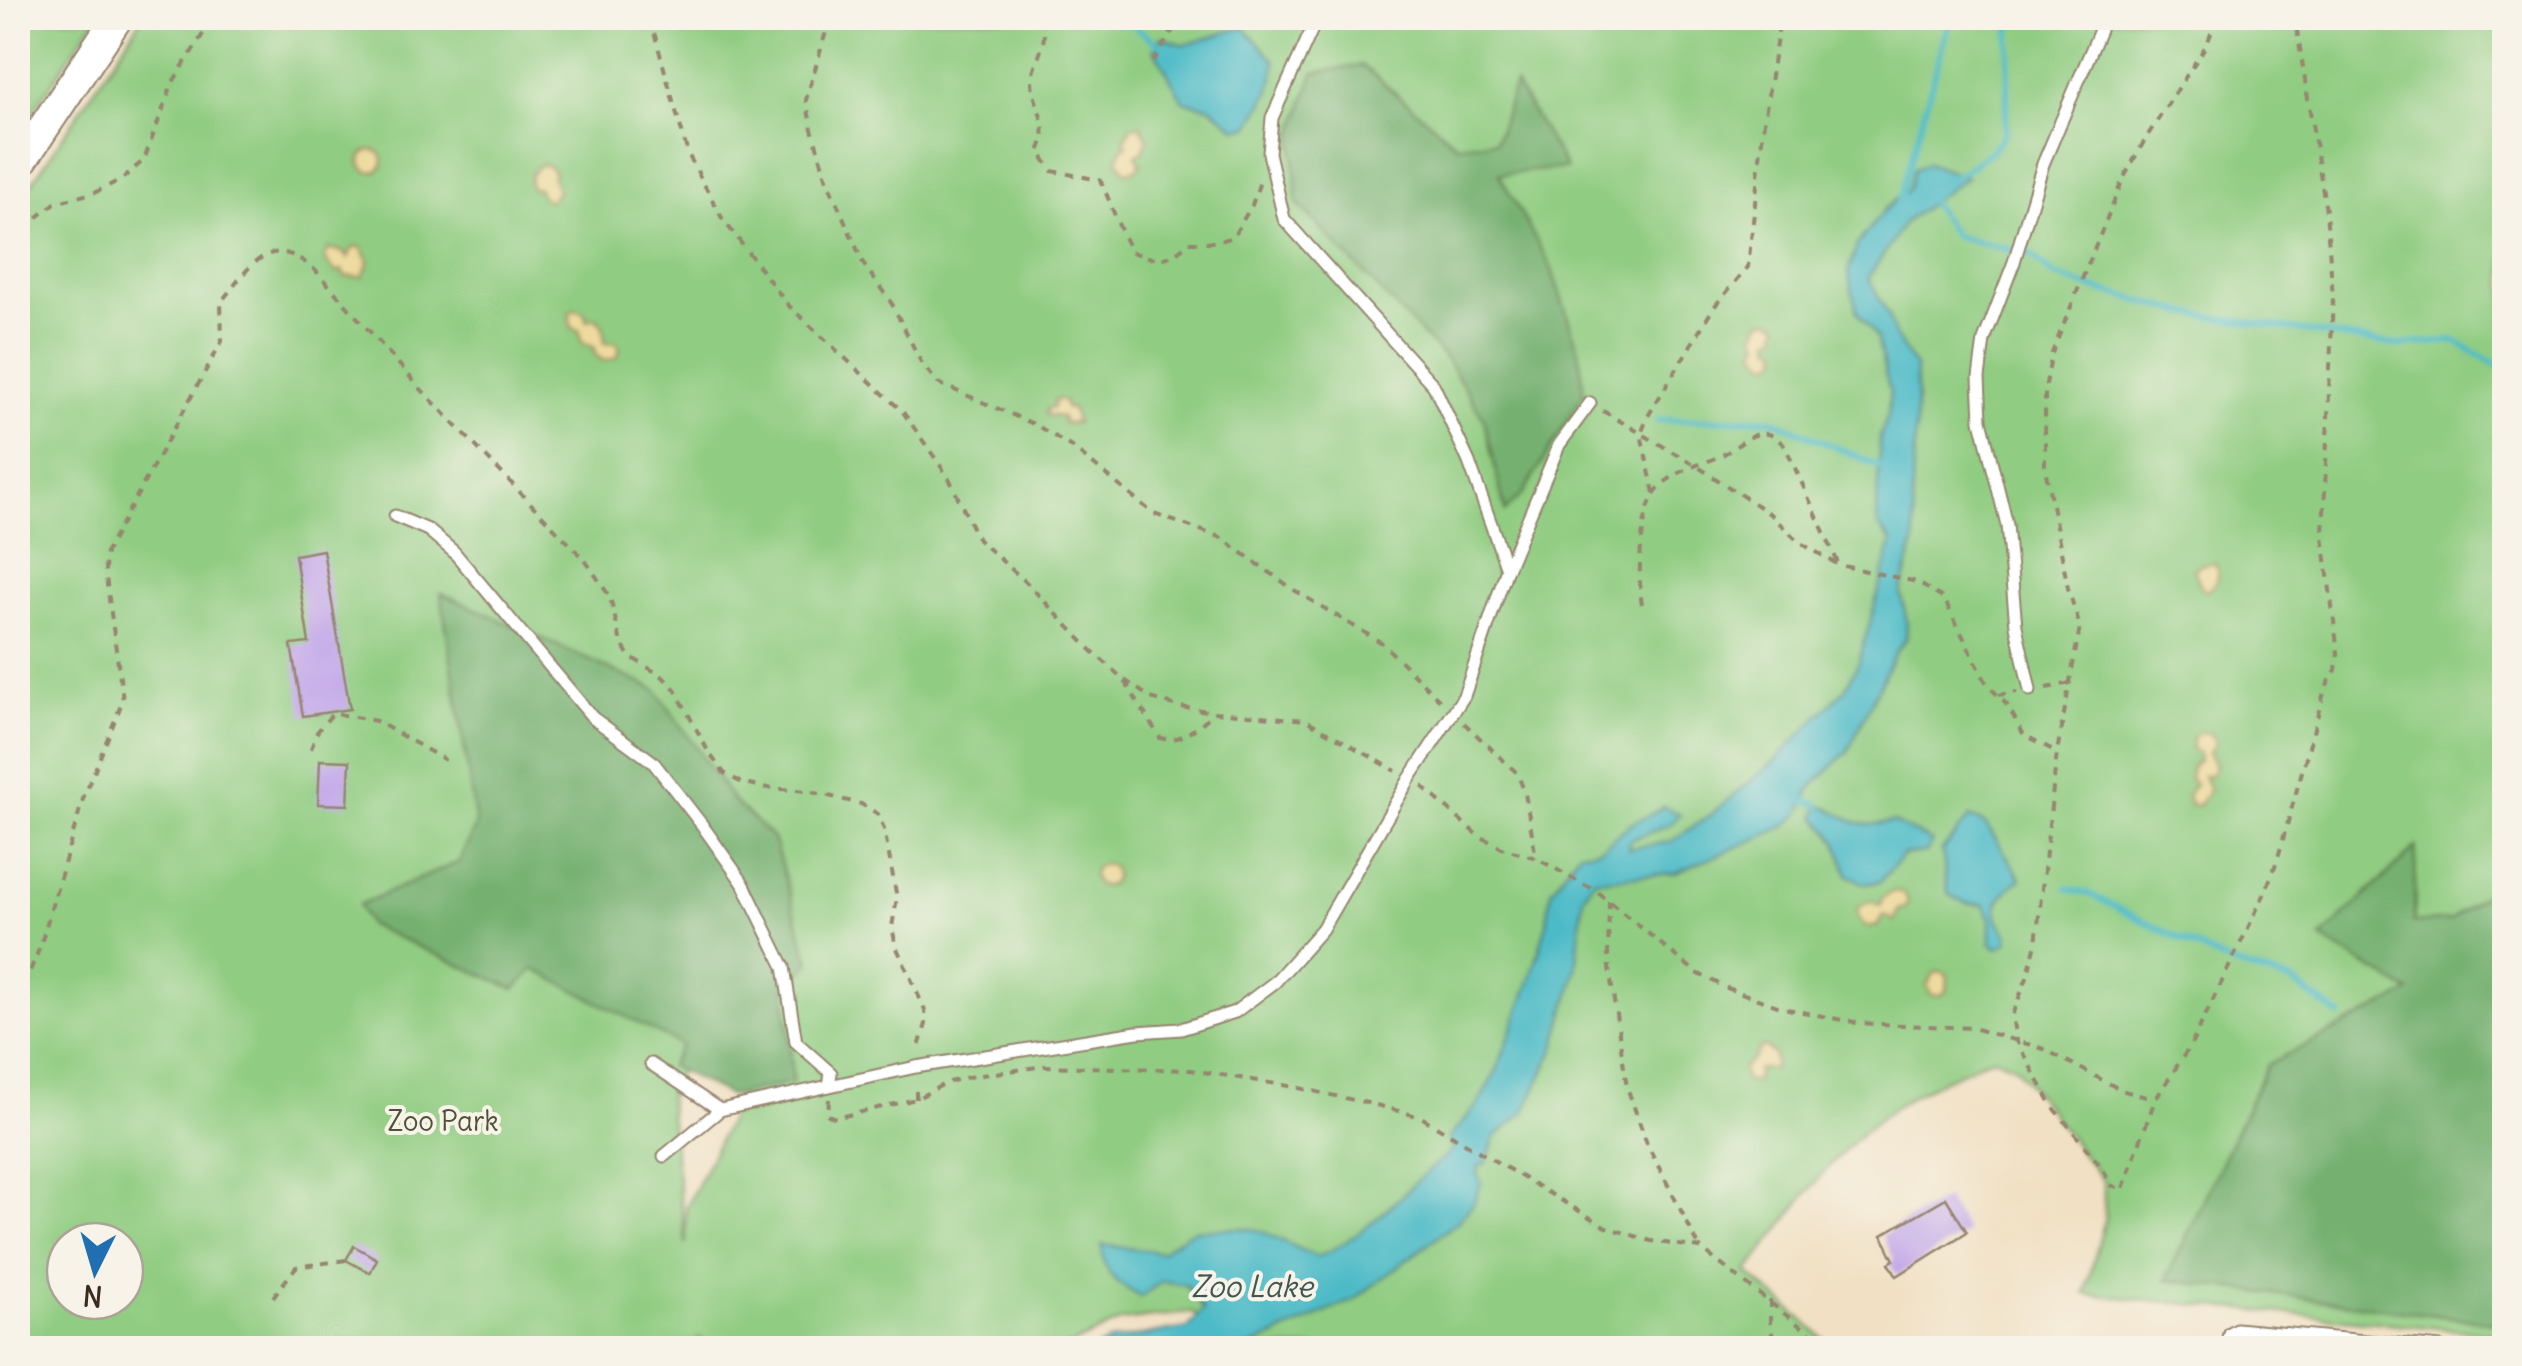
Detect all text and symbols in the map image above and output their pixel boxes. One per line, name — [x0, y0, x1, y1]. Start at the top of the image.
park label: Zoo Park — [387, 1103, 499, 1139]
north arrow — [45, 1221, 145, 1321]
water label: Zoo Lake — [1191, 1267, 1315, 1305]
text: N — [82, 1277, 104, 1315]

